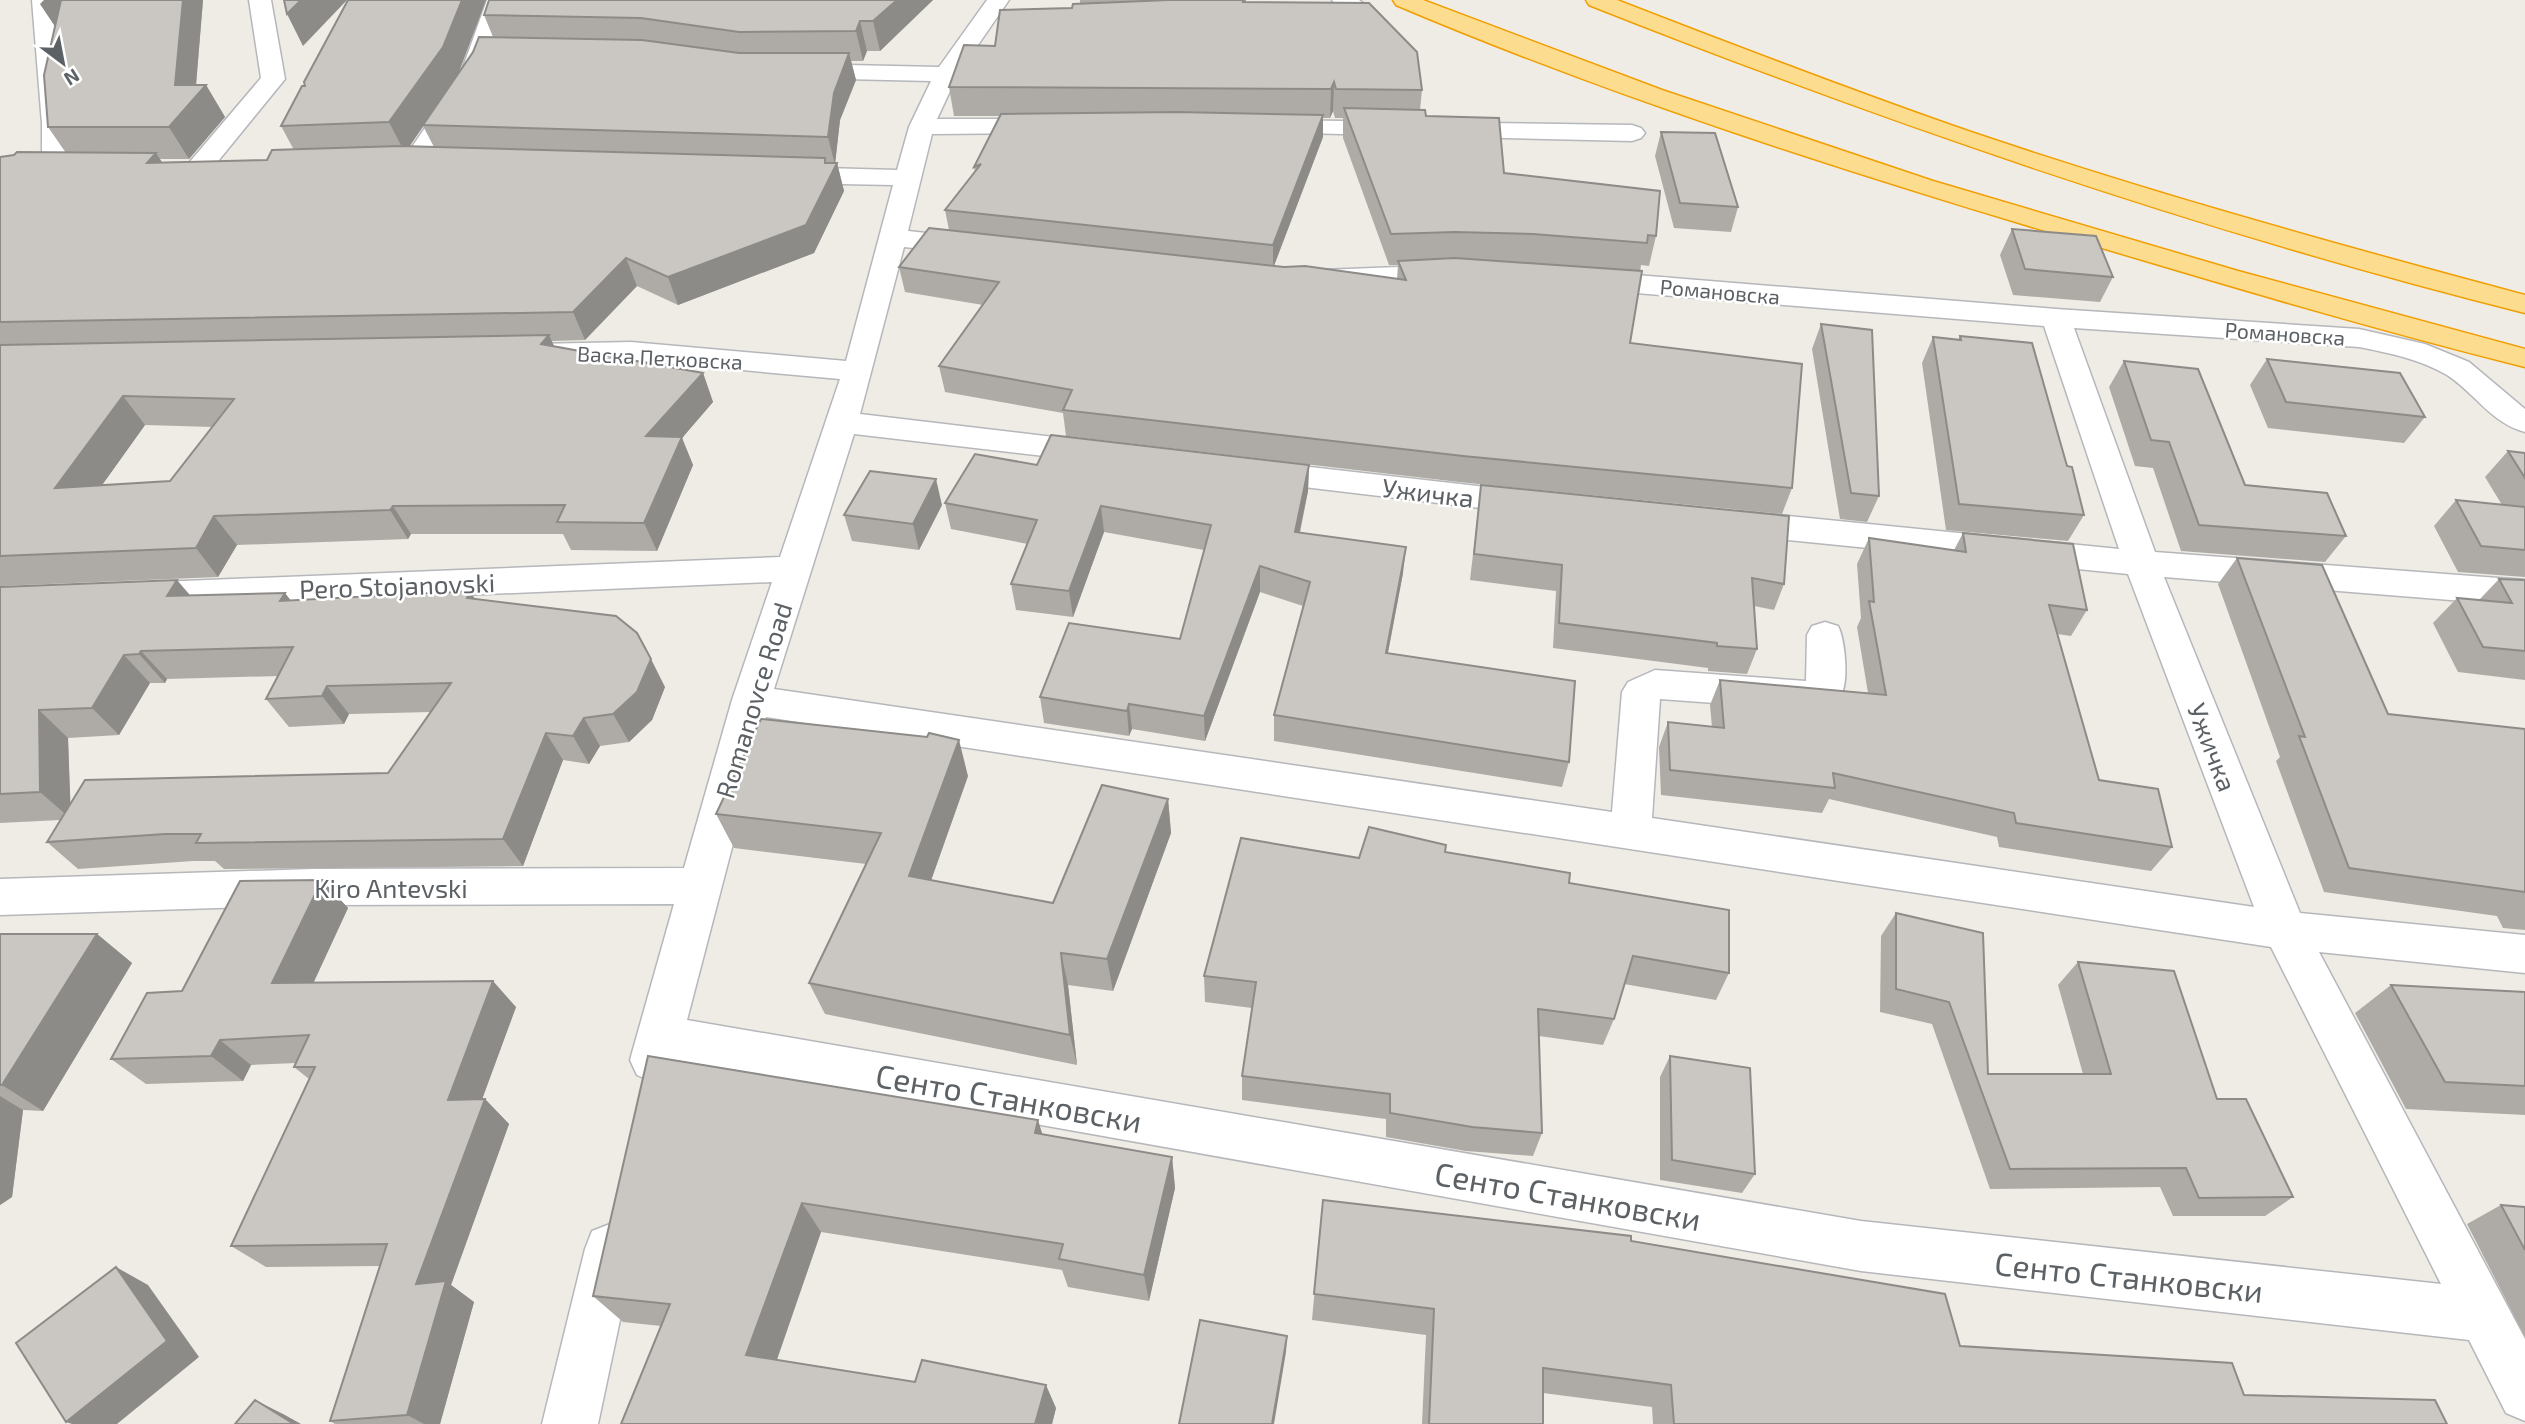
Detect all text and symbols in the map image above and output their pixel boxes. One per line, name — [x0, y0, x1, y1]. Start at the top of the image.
north arrow — [28, 28, 98, 98]
text: N — [60, 64, 84, 91]
street label: Романовска — [1659, 273, 1781, 309]
street label: Романовска — [2224, 316, 2346, 350]
street label: Васка Петковска — [577, 340, 743, 374]
street label: Ужичка — [1380, 471, 1476, 513]
street label: Pero Stojanovski — [298, 566, 496, 604]
street label: Romanovce Road — [708, 598, 798, 802]
street label: Ужичка — [2182, 698, 2244, 796]
street label: Kiro Antevski — [314, 872, 468, 903]
street label: Сенто Станковски — [873, 1055, 1145, 1139]
street label: Сенто Станковски — [1432, 1153, 1704, 1237]
street label: Сенто Станковски — [1993, 1243, 2265, 1309]

